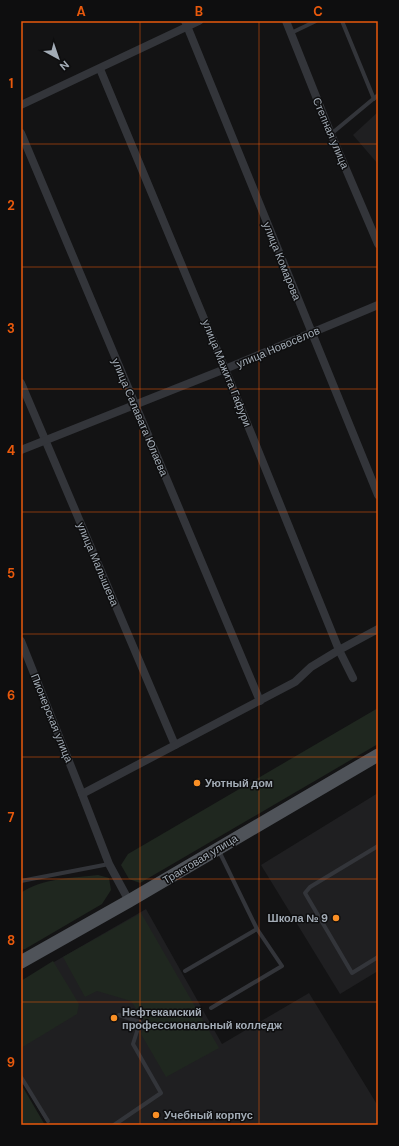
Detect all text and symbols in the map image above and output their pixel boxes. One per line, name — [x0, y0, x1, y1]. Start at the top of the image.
text: A — [76, 3, 86, 20]
text: B — [195, 3, 203, 20]
text: C — [313, 3, 323, 20]
north arrow — [38, 38, 78, 78]
text: N — [57, 58, 72, 74]
text: 1 — [9, 75, 13, 92]
street label: Степная улица — [310, 95, 353, 172]
text: 2 — [7, 197, 15, 214]
street label: улица Комарова — [260, 220, 304, 303]
street label: улица Мажита Гафури — [199, 317, 255, 429]
text: 3 — [7, 320, 15, 337]
street label: улица Новосёлов — [234, 323, 322, 371]
street label: улица Салавата Юлаева — [109, 356, 172, 479]
text: 4 — [7, 442, 15, 459]
street label: улица Малышева — [74, 520, 122, 609]
text: 5 — [7, 565, 15, 582]
street label: Пионерская улица — [28, 672, 76, 765]
text: 6 — [7, 687, 15, 704]
place label: Уютный дом — [205, 776, 273, 790]
marker: Уютный дом — [192, 778, 202, 788]
text: 7 — [8, 809, 15, 826]
street label: Трактовая улица — [160, 831, 241, 887]
place label: Школа № 9 — [268, 911, 328, 925]
marker: Школа № 9 — [331, 913, 341, 923]
text: 8 — [7, 932, 15, 949]
place label: Нефтекамский профессиональный колледж — [122, 1005, 282, 1032]
marker: Нефтекамский профессиональный колледж — [109, 1013, 119, 1023]
text: 9 — [7, 1054, 15, 1071]
place label: Учебный корпус — [164, 1108, 253, 1122]
marker: Учебный корпус — [151, 1110, 161, 1120]

